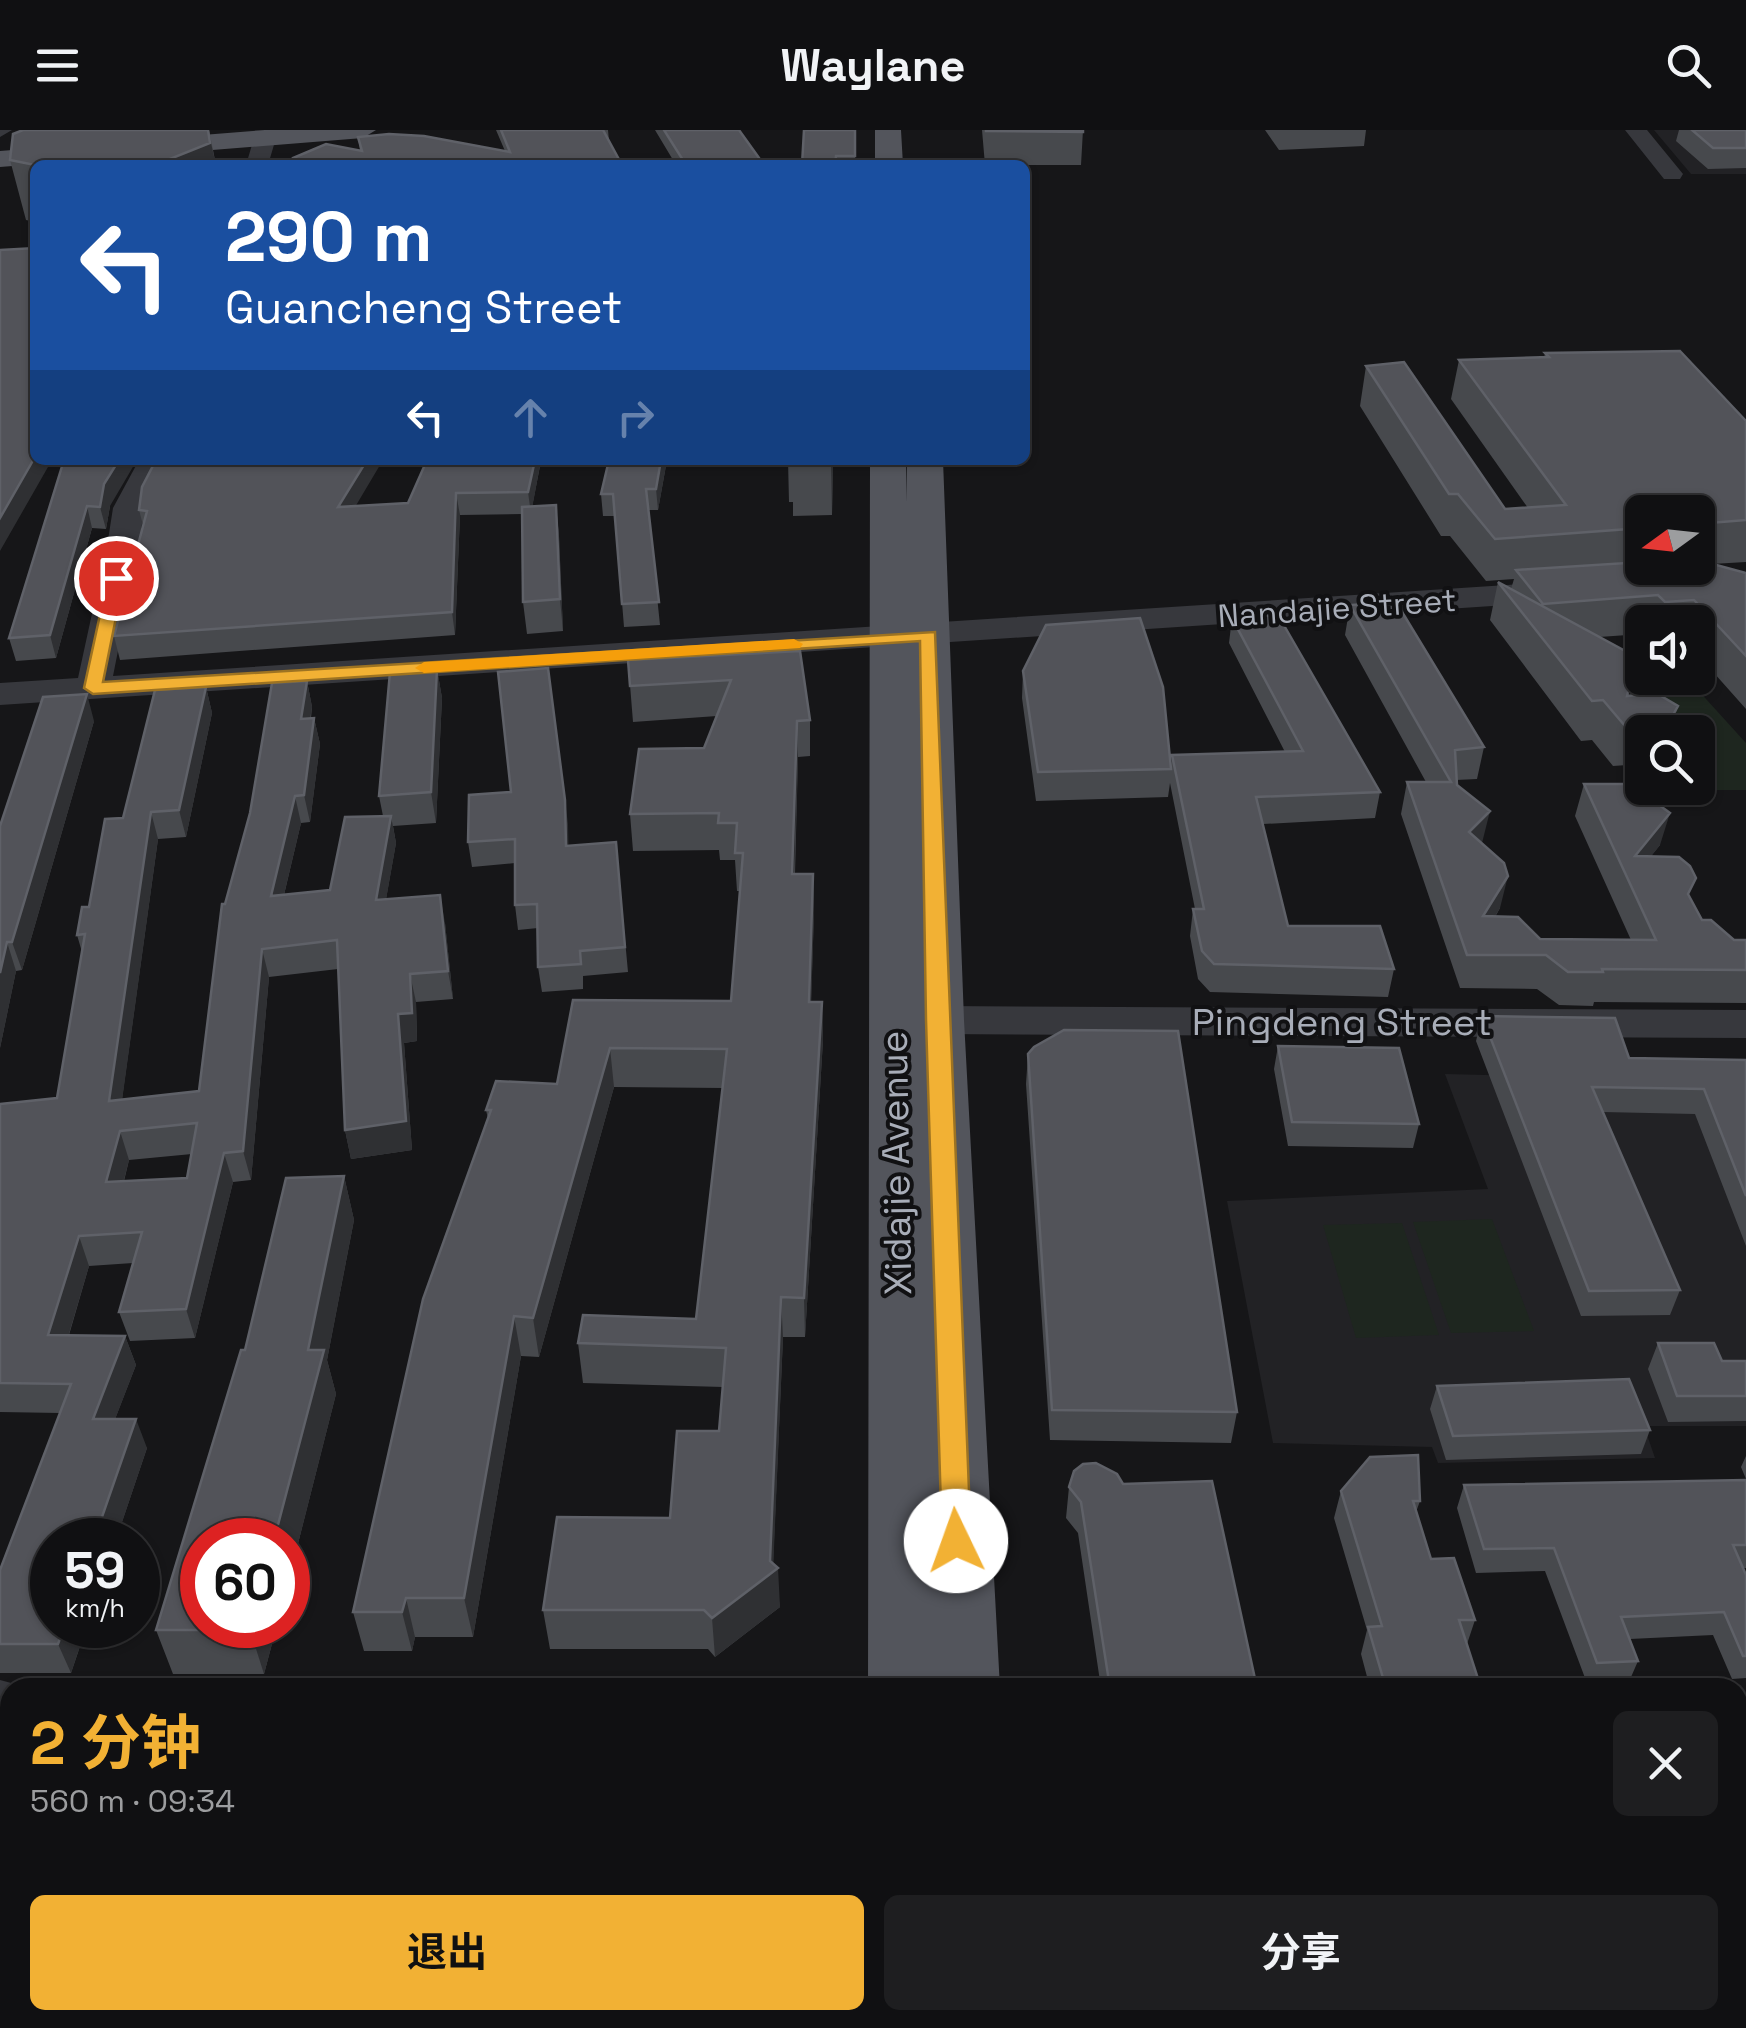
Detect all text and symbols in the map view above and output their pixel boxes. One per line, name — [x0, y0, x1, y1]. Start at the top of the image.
text: Waylane — [781, 37, 965, 94]
icon: menu — [30, 38, 85, 93]
icon: search — [1661, 38, 1716, 93]
text: 290 m — [225, 192, 432, 281]
icon: left — [60, 200, 190, 330]
text: Guancheng Street — [225, 279, 622, 336]
icon: left — [398, 390, 453, 445]
icon: ahead — [503, 390, 558, 445]
icon: right — [608, 390, 663, 445]
north arrow — [1625, 495, 1715, 585]
map controls — [1625, 495, 1715, 805]
pin — [74, 536, 159, 621]
icon: arrive — [89, 551, 144, 606]
street label: Nandajie Street — [1216, 580, 1458, 636]
button: sound — [1625, 605, 1715, 695]
button: search — [1625, 715, 1715, 805]
street label: Pingdeng Street — [1192, 998, 1492, 1046]
street label: Xidajie Avenue — [870, 1030, 922, 1296]
position arrow — [904, 1489, 1008, 1593]
speed limit sign: 60 — [180, 1518, 310, 1648]
text: 59 — [65, 1539, 125, 1603]
text: km/h — [65, 1592, 125, 1624]
text: 2 分钟 — [30, 1705, 201, 1782]
button: close — [1613, 1711, 1718, 1816]
text: 560 m · 09:34 — [30, 1781, 235, 1821]
button: 退出 — [30, 1895, 864, 2010]
button: 分享 — [884, 1895, 1718, 2010]

